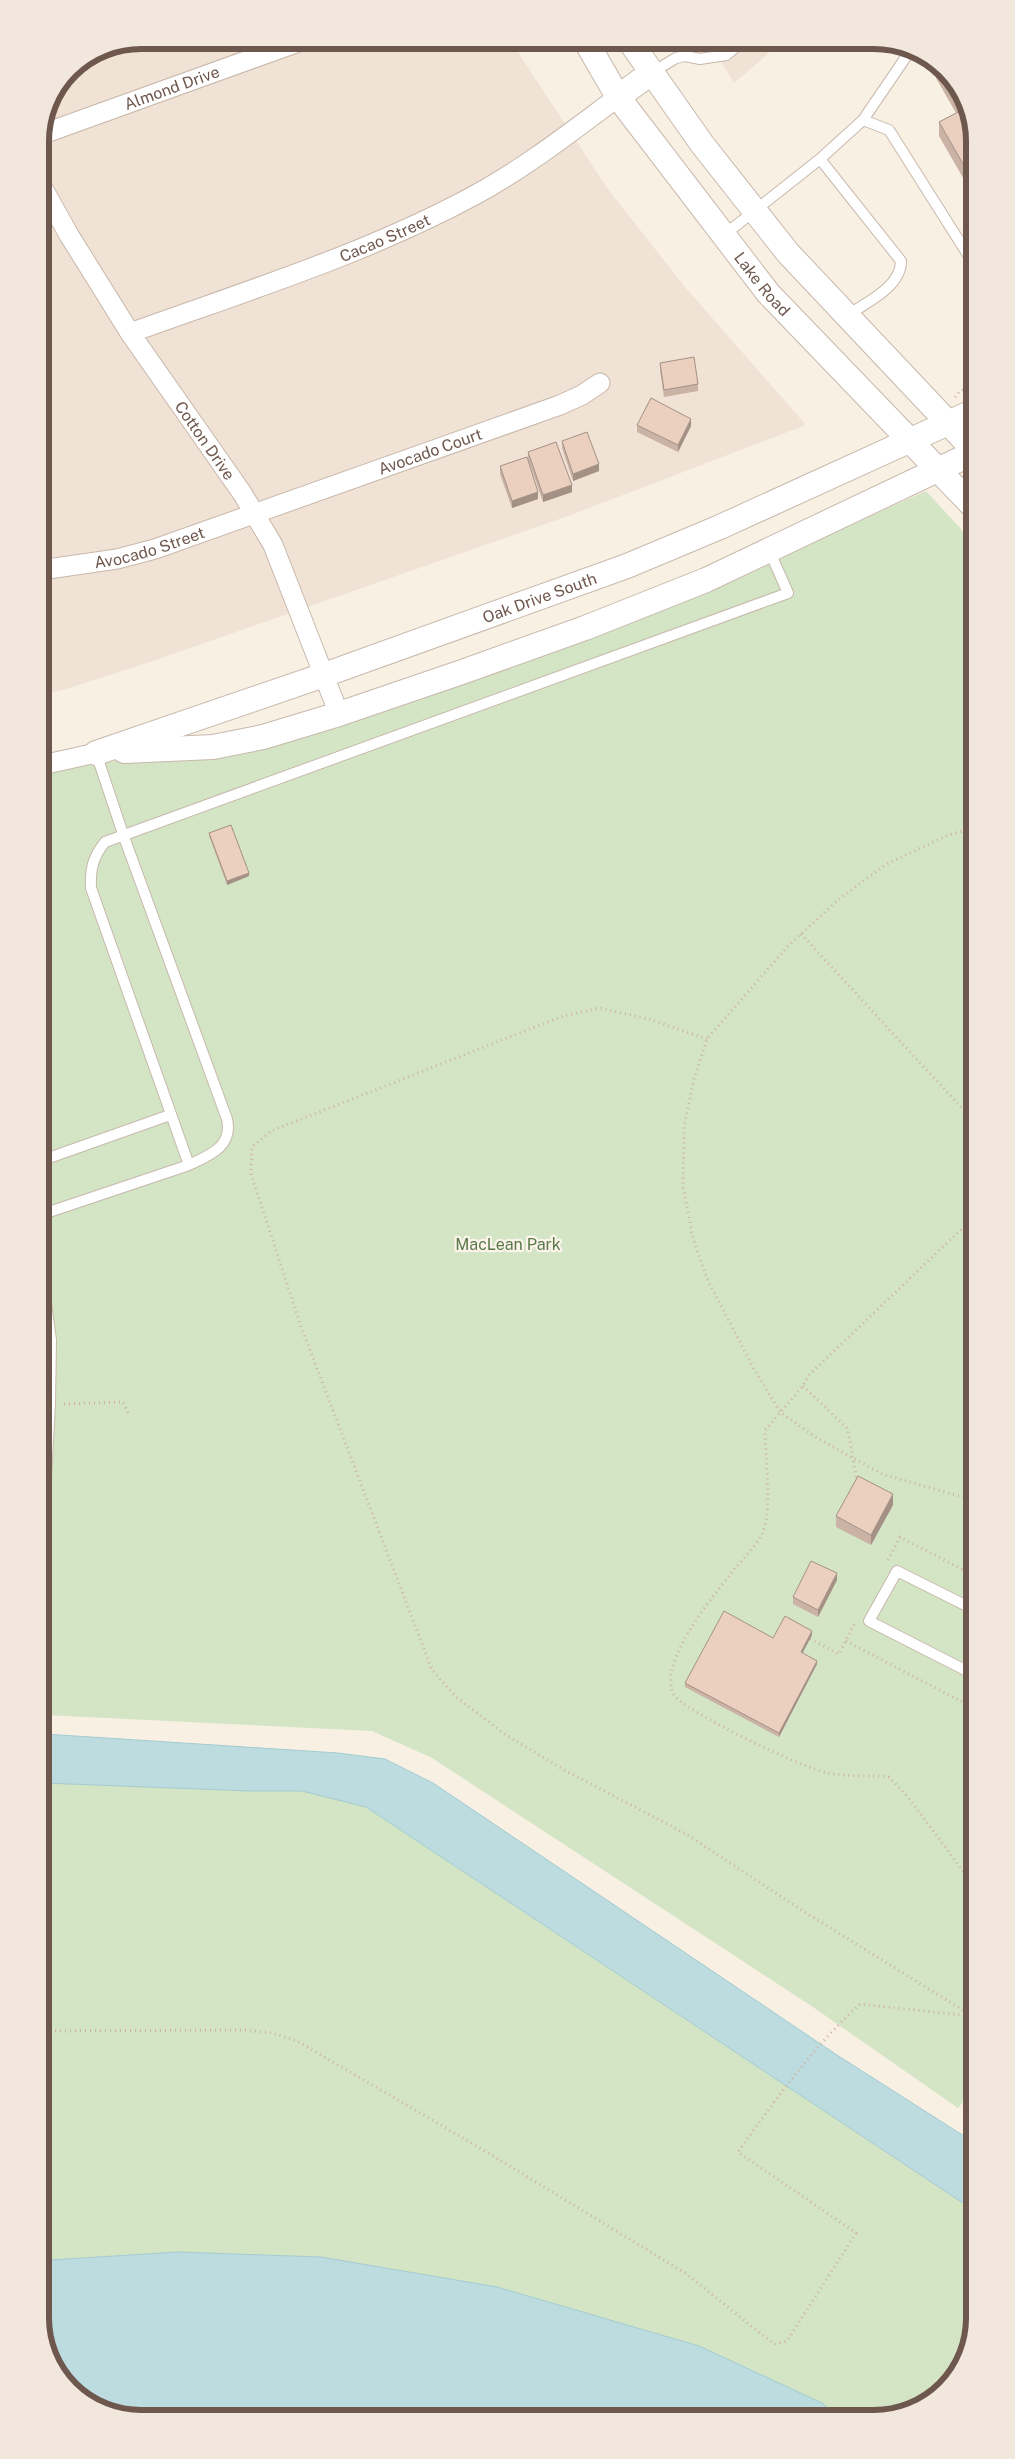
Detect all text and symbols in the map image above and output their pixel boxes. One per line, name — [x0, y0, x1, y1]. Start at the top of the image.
street label: Almond Drive — [122, 62, 222, 114]
street label: Cacao Street — [337, 210, 433, 266]
street label: Lake Road — [730, 248, 794, 320]
street label: Cotton Drive — [171, 398, 239, 484]
street label: Avocado Court — [376, 424, 485, 479]
street label: Avocado Street — [93, 523, 207, 572]
street label: Oak Drive South — [480, 569, 599, 627]
park label: MacLean Park — [455, 1235, 561, 1254]

